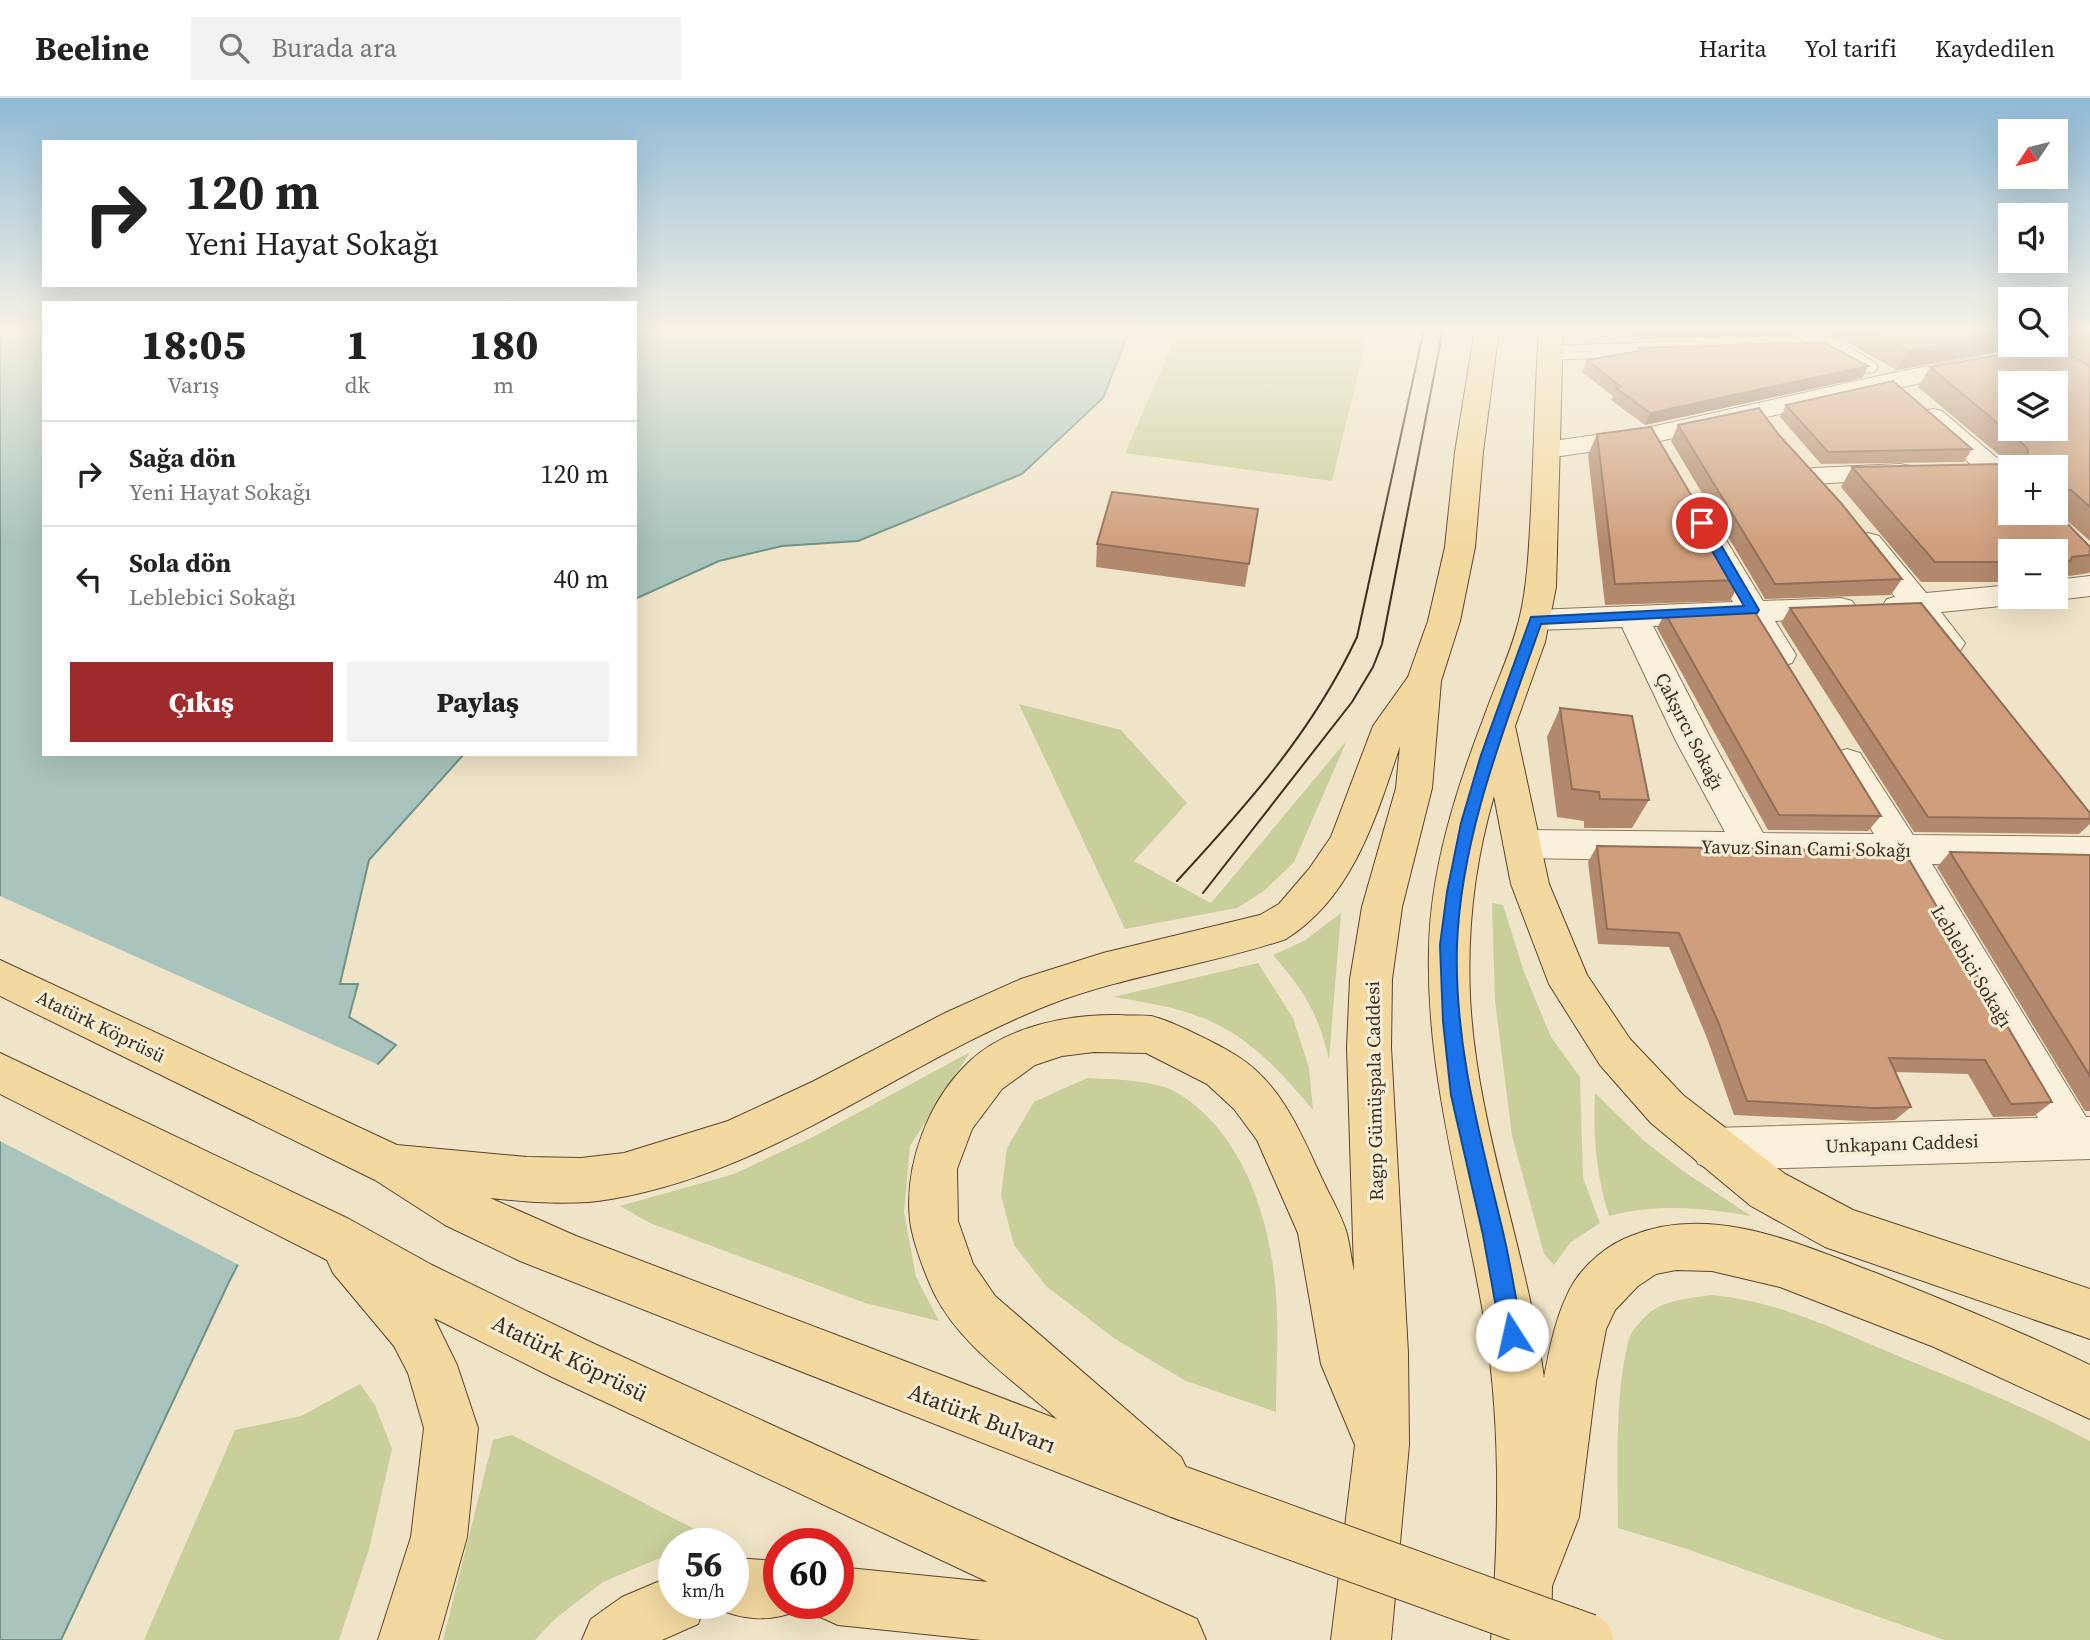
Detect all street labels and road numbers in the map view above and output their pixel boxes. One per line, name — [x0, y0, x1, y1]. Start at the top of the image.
street label: Çakşırcı Sokağı — [1649, 668, 1731, 794]
street label: Yavuz Sinan Cami Sokağı — [1701, 833, 1912, 863]
street label: Leblebici Sokağı — [1925, 900, 2019, 1032]
street label: Ragıp Gümüşpala Caddesi — [1359, 980, 1389, 1201]
street label: Atatürk Köprüsü — [32, 984, 170, 1068]
street label: Unkapanı Caddesi — [1825, 1127, 1979, 1159]
street label: Atatürk Köprüsü — [487, 1306, 653, 1410]
street label: Atatürk Bulvarı — [904, 1375, 1061, 1461]

